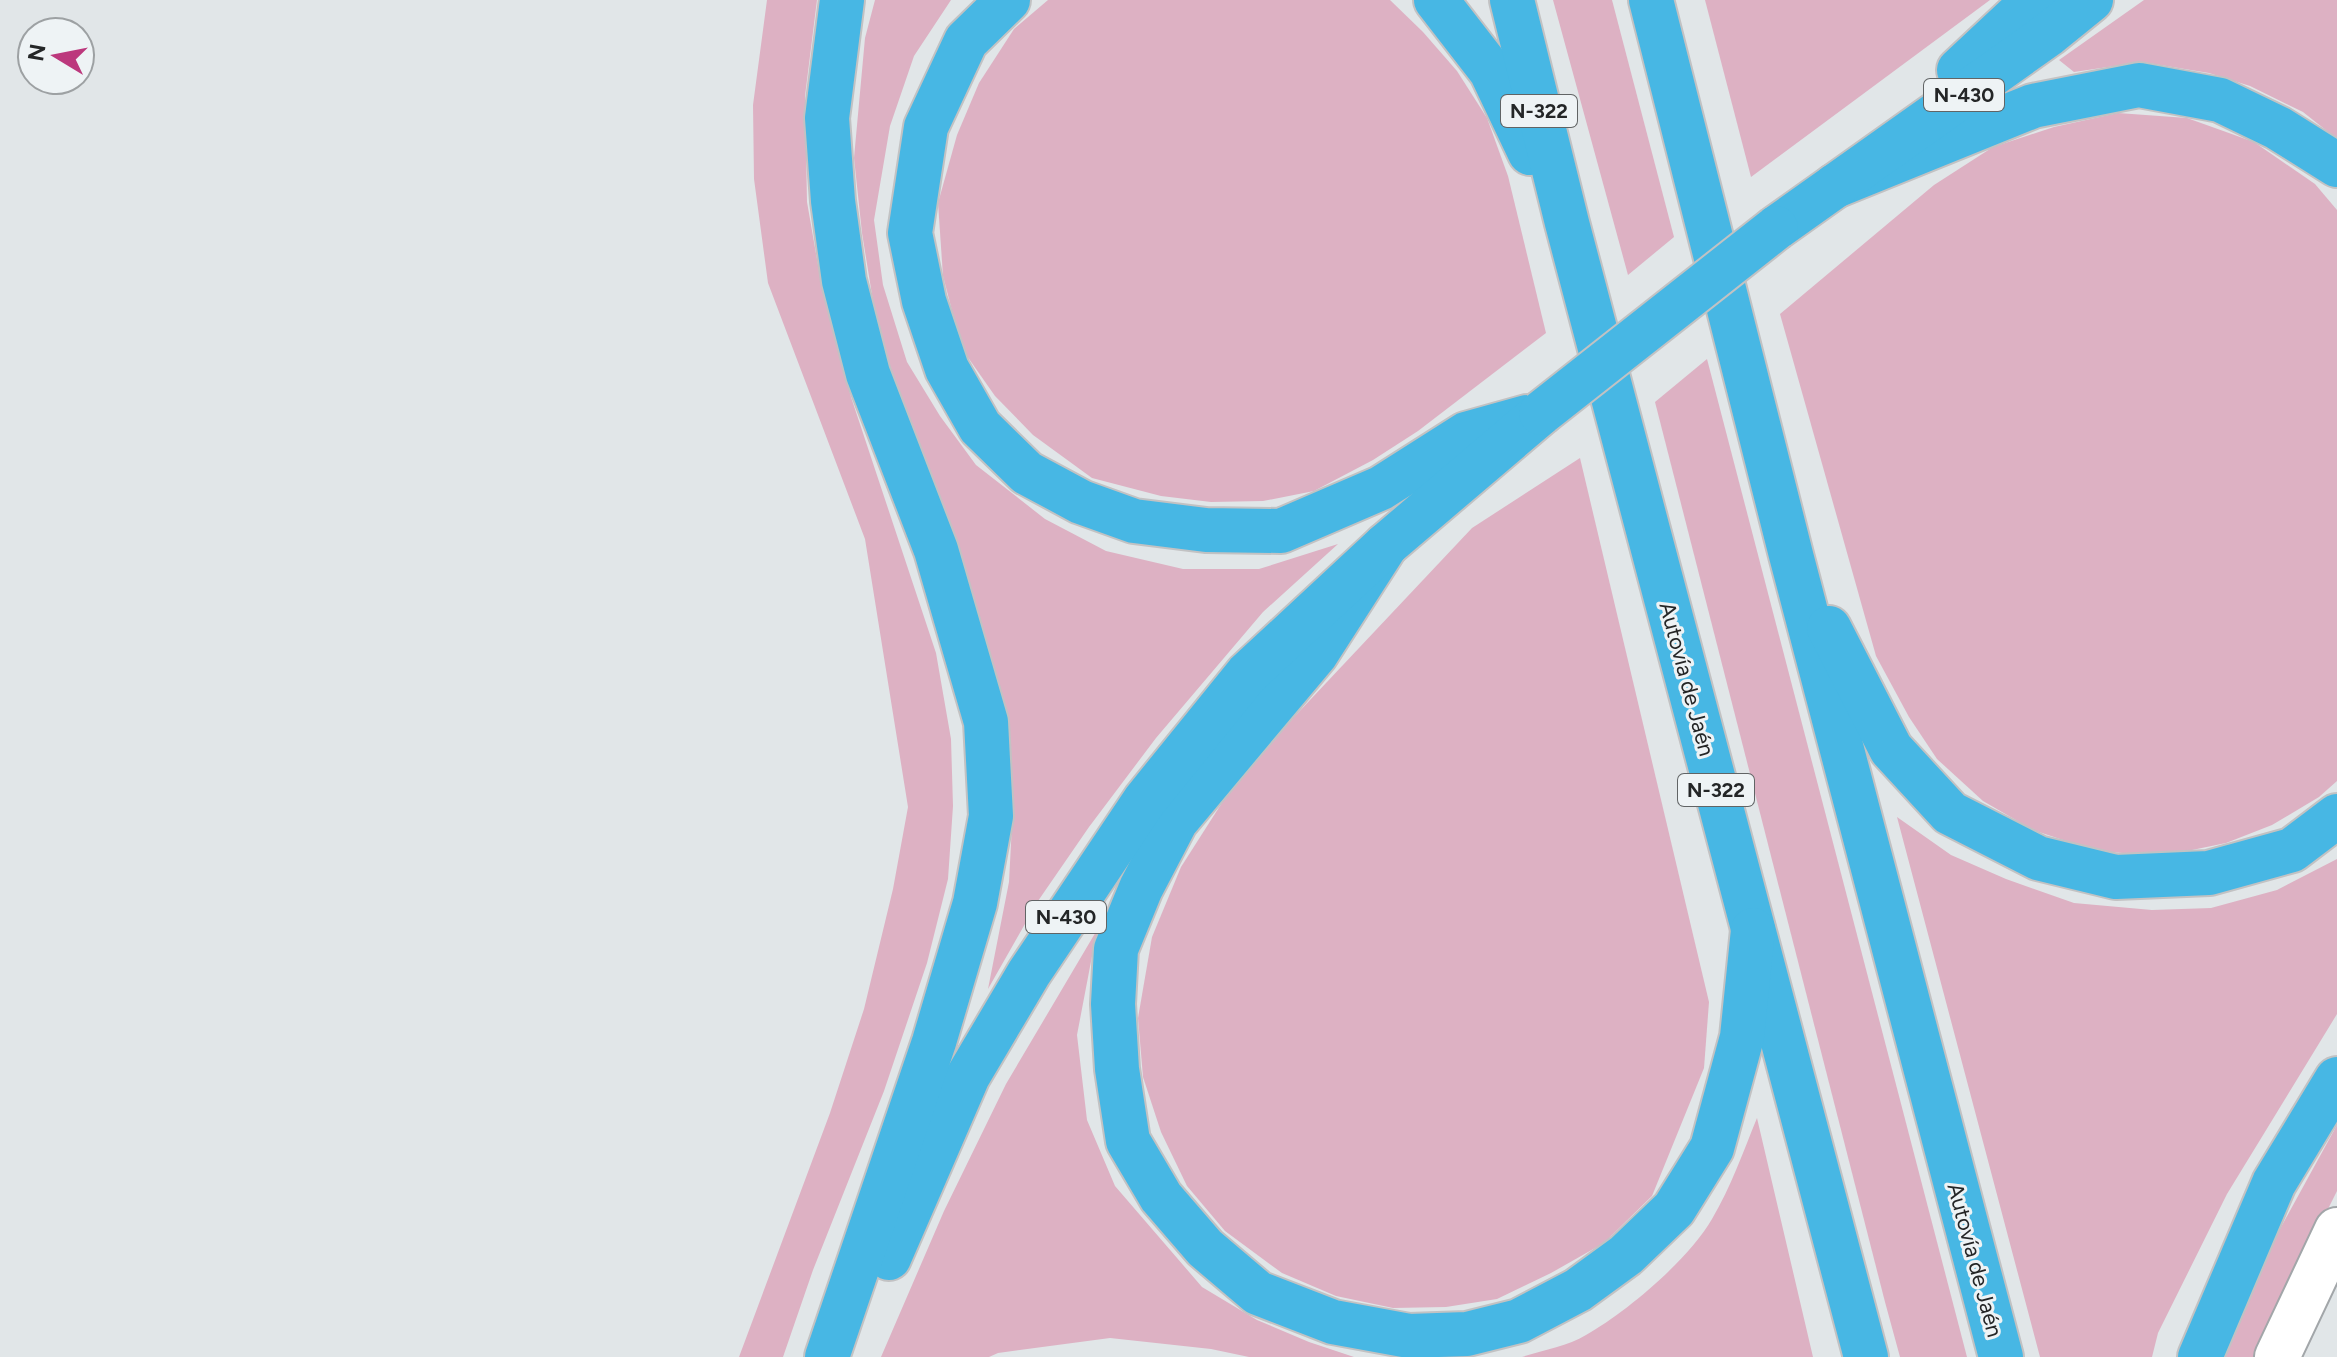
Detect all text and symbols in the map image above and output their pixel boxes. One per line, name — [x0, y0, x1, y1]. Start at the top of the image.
north arrow — [16, 16, 96, 96]
text: N — [22, 42, 52, 63]
road number: N-430 — [1924, 79, 2004, 111]
road number: N-322 — [1501, 95, 1577, 127]
street label: Autovía de Jaén — [1653, 599, 1721, 759]
road number: N-322 — [1678, 774, 1754, 806]
road number: N-430 — [1026, 901, 1106, 933]
street label: Autovía de Jaén — [1941, 1180, 2009, 1340]

